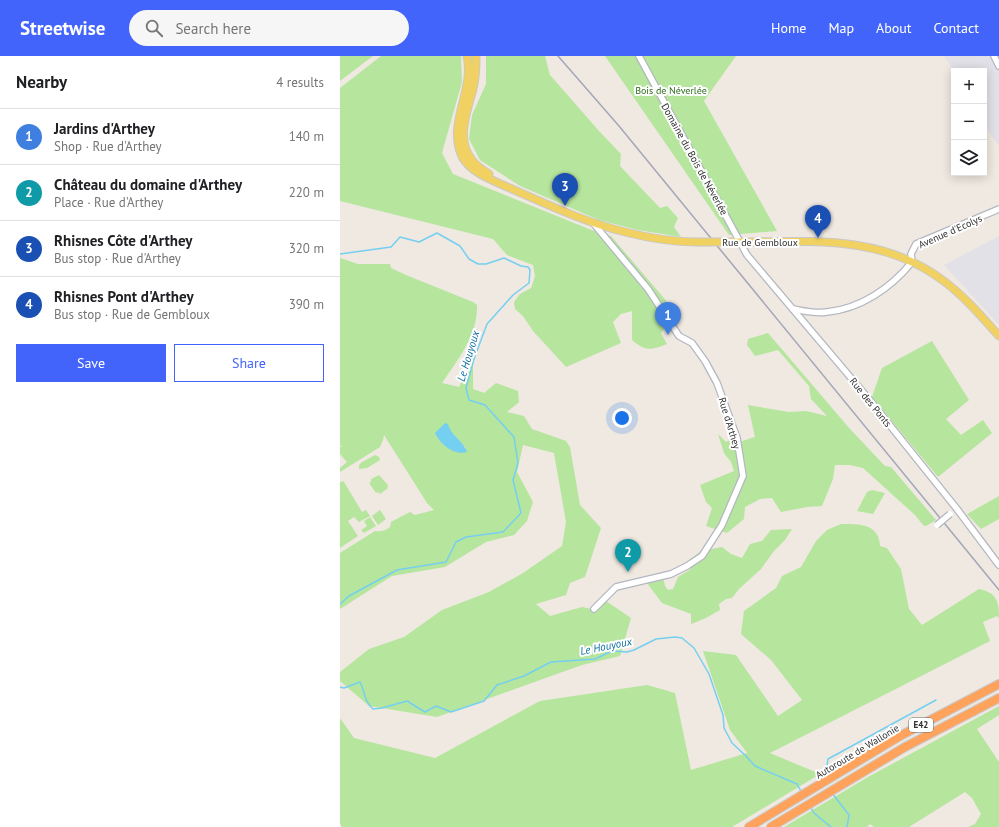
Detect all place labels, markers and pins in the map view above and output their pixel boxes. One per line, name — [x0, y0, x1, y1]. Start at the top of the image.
pin: 3 — [552, 173, 578, 206]
pin: 4 — [805, 205, 831, 238]
pin: 1 — [655, 302, 681, 335]
pin: 2 — [615, 539, 641, 572]

